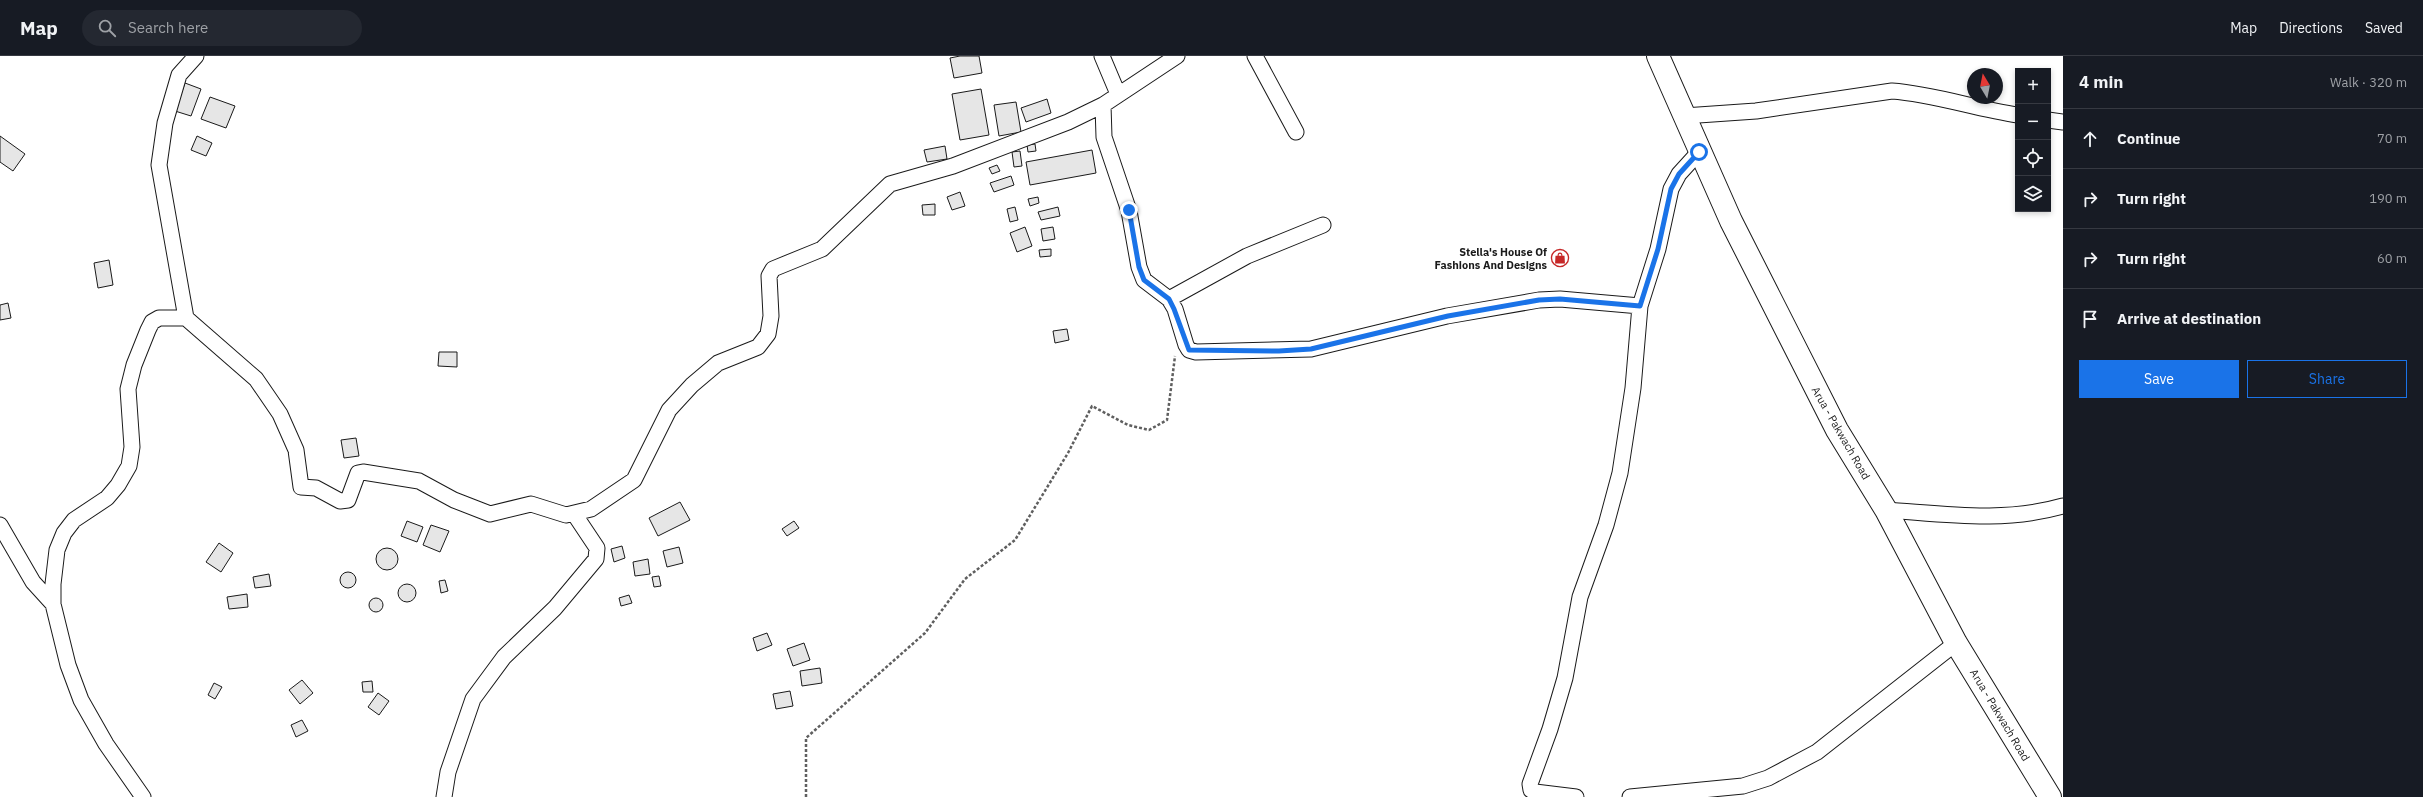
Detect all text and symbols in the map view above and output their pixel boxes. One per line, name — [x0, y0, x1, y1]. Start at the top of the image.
search box — [82, 10, 362, 46]
text: Map — [20, 16, 58, 40]
icon: search — [96, 17, 118, 39]
text: Search here — [128, 18, 208, 37]
text: Map — [2230, 19, 2257, 37]
text: Directions — [2279, 19, 2343, 37]
text: Saved — [2365, 19, 2403, 37]
north arrow — [1967, 68, 2003, 104]
map controls — [2015, 68, 2051, 212]
button: + — [2015, 68, 2051, 104]
text: 4 min — [2079, 71, 2123, 93]
text: Walk · 320 m — [2330, 74, 2407, 91]
button: − — [2015, 104, 2051, 140]
icon: ahead — [2079, 128, 2101, 150]
text: Continue — [2117, 129, 2181, 148]
text: 70 m — [2377, 130, 2407, 147]
button: locate — [2015, 140, 2051, 176]
route start — [1690, 143, 1708, 161]
button: layers — [2015, 176, 2051, 212]
icon: right — [2079, 188, 2101, 210]
text: Turn right — [2117, 189, 2186, 208]
text: 190 m — [2369, 190, 2407, 207]
route end — [1120, 201, 1138, 219]
place label: Stella's House Of Fashions And Designs — [1435, 245, 1547, 272]
shop icon: Stella's House Of Fashions And Designs — [1550, 248, 1570, 268]
icon: right — [2079, 248, 2101, 270]
text: Turn right — [2117, 249, 2186, 268]
text: 60 m — [2377, 250, 2407, 267]
icon: arrive — [2079, 308, 2101, 330]
text: Arrive at destination — [2117, 309, 2261, 328]
button: Save — [2079, 360, 2239, 398]
button: Share — [2247, 360, 2407, 398]
street label: Arua - Pakwach Road — [1809, 384, 1873, 482]
street label: Arua - Pakwach Road — [1967, 666, 2033, 764]

